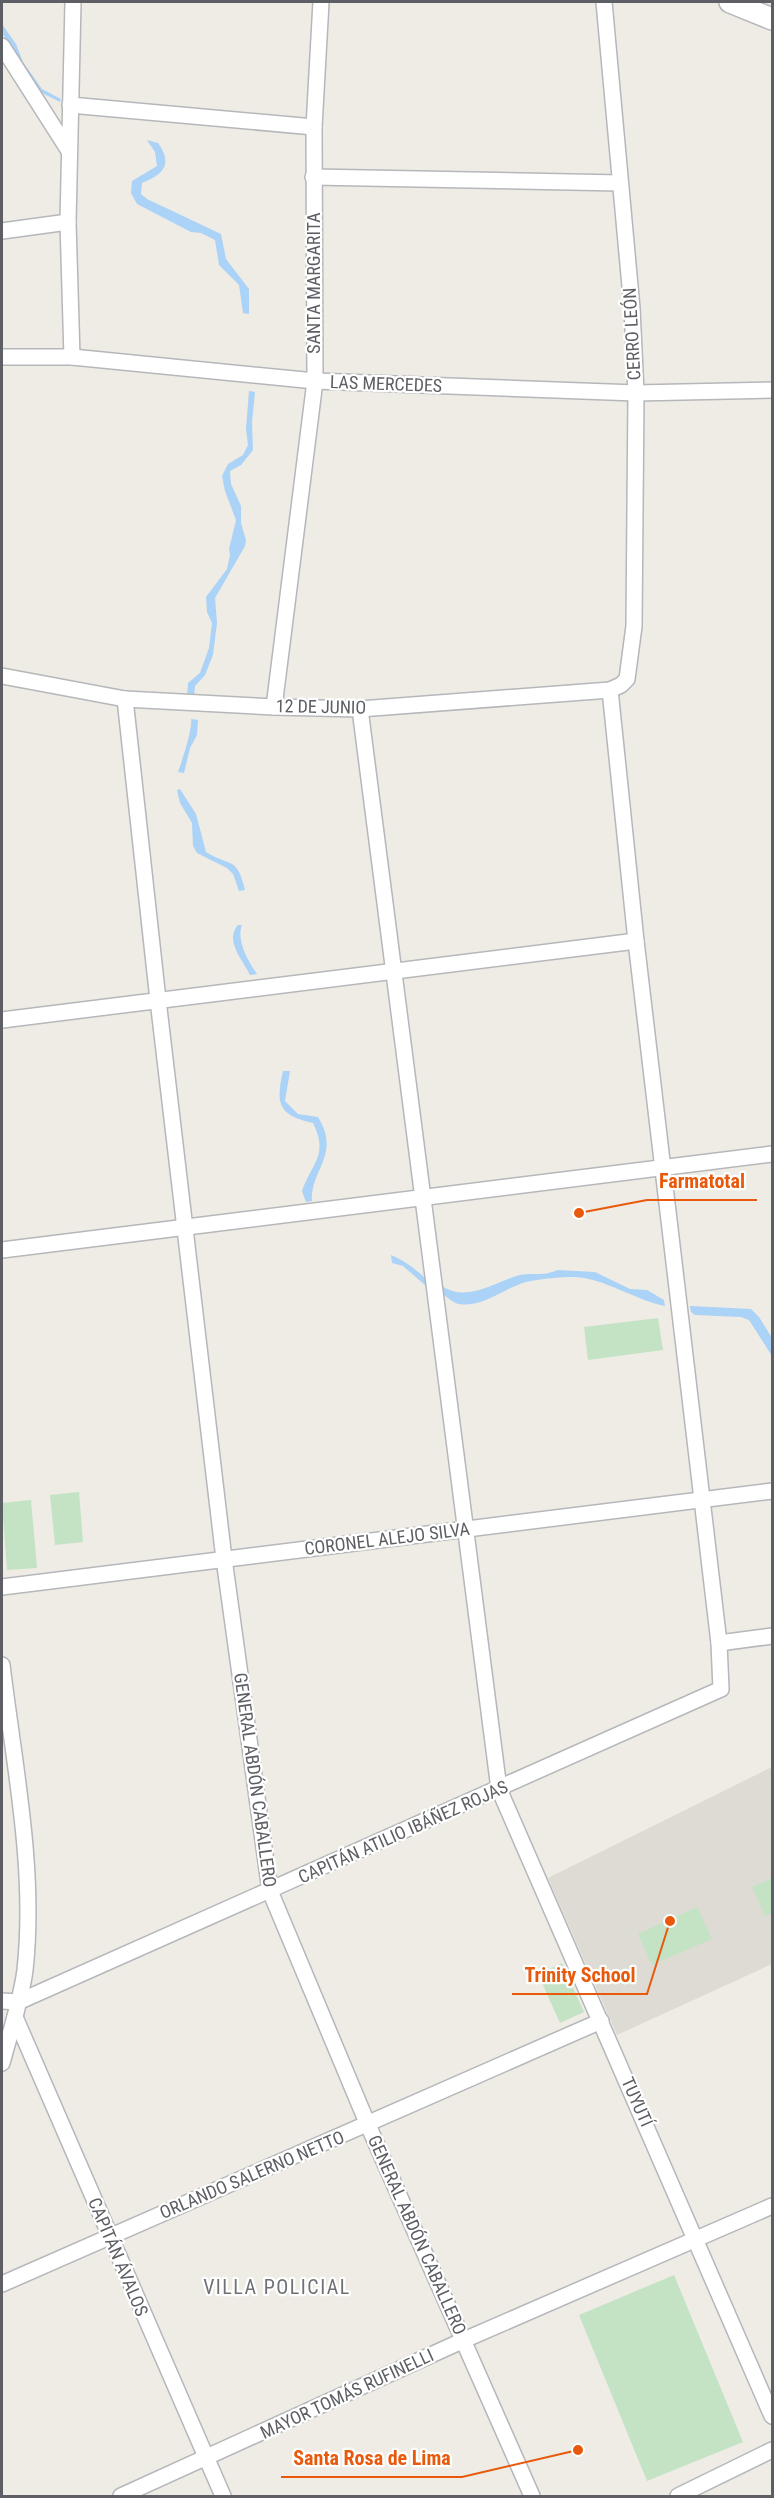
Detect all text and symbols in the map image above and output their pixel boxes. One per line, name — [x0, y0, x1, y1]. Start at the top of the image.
street label: SANTA MARGARITA — [303, 212, 324, 354]
street label: CERRO LEÓN — [619, 287, 644, 381]
street label: LAS MERCEDES — [329, 371, 443, 396]
street label: 12 DE JUNIO — [276, 695, 366, 718]
callout: Farmatotal — [647, 1162, 757, 1200]
text: Farmatotal — [659, 1169, 745, 1193]
street label: CORONEL ALEJO SILVA — [303, 1518, 471, 1559]
street label: GENERAL ABDÓN CABALLERO — [230, 1671, 281, 1888]
street label: CAPITÁN ATILIO IBÁÑEZ ROJAS — [295, 1776, 511, 1887]
callout: Trinity School — [512, 1956, 647, 1994]
text: Trinity School — [524, 1963, 636, 1987]
street label: TUYUTÍ — [617, 2074, 658, 2131]
street label: ORLANDO SALERNO NETTO — [156, 2126, 347, 2223]
street label: GENERAL ABDÓN CABALLERO — [364, 2132, 471, 2338]
street label: CAPITÁN ÁVALOS — [84, 2194, 153, 2319]
district label: VILLA POLICIAL — [203, 2275, 351, 2299]
street label: MAYOR TOMÁS RUFINELLI — [257, 2344, 437, 2443]
callout: Santa Rosa de Lima — [281, 2439, 462, 2477]
text: Santa Rosa de Lima — [293, 2446, 451, 2470]

